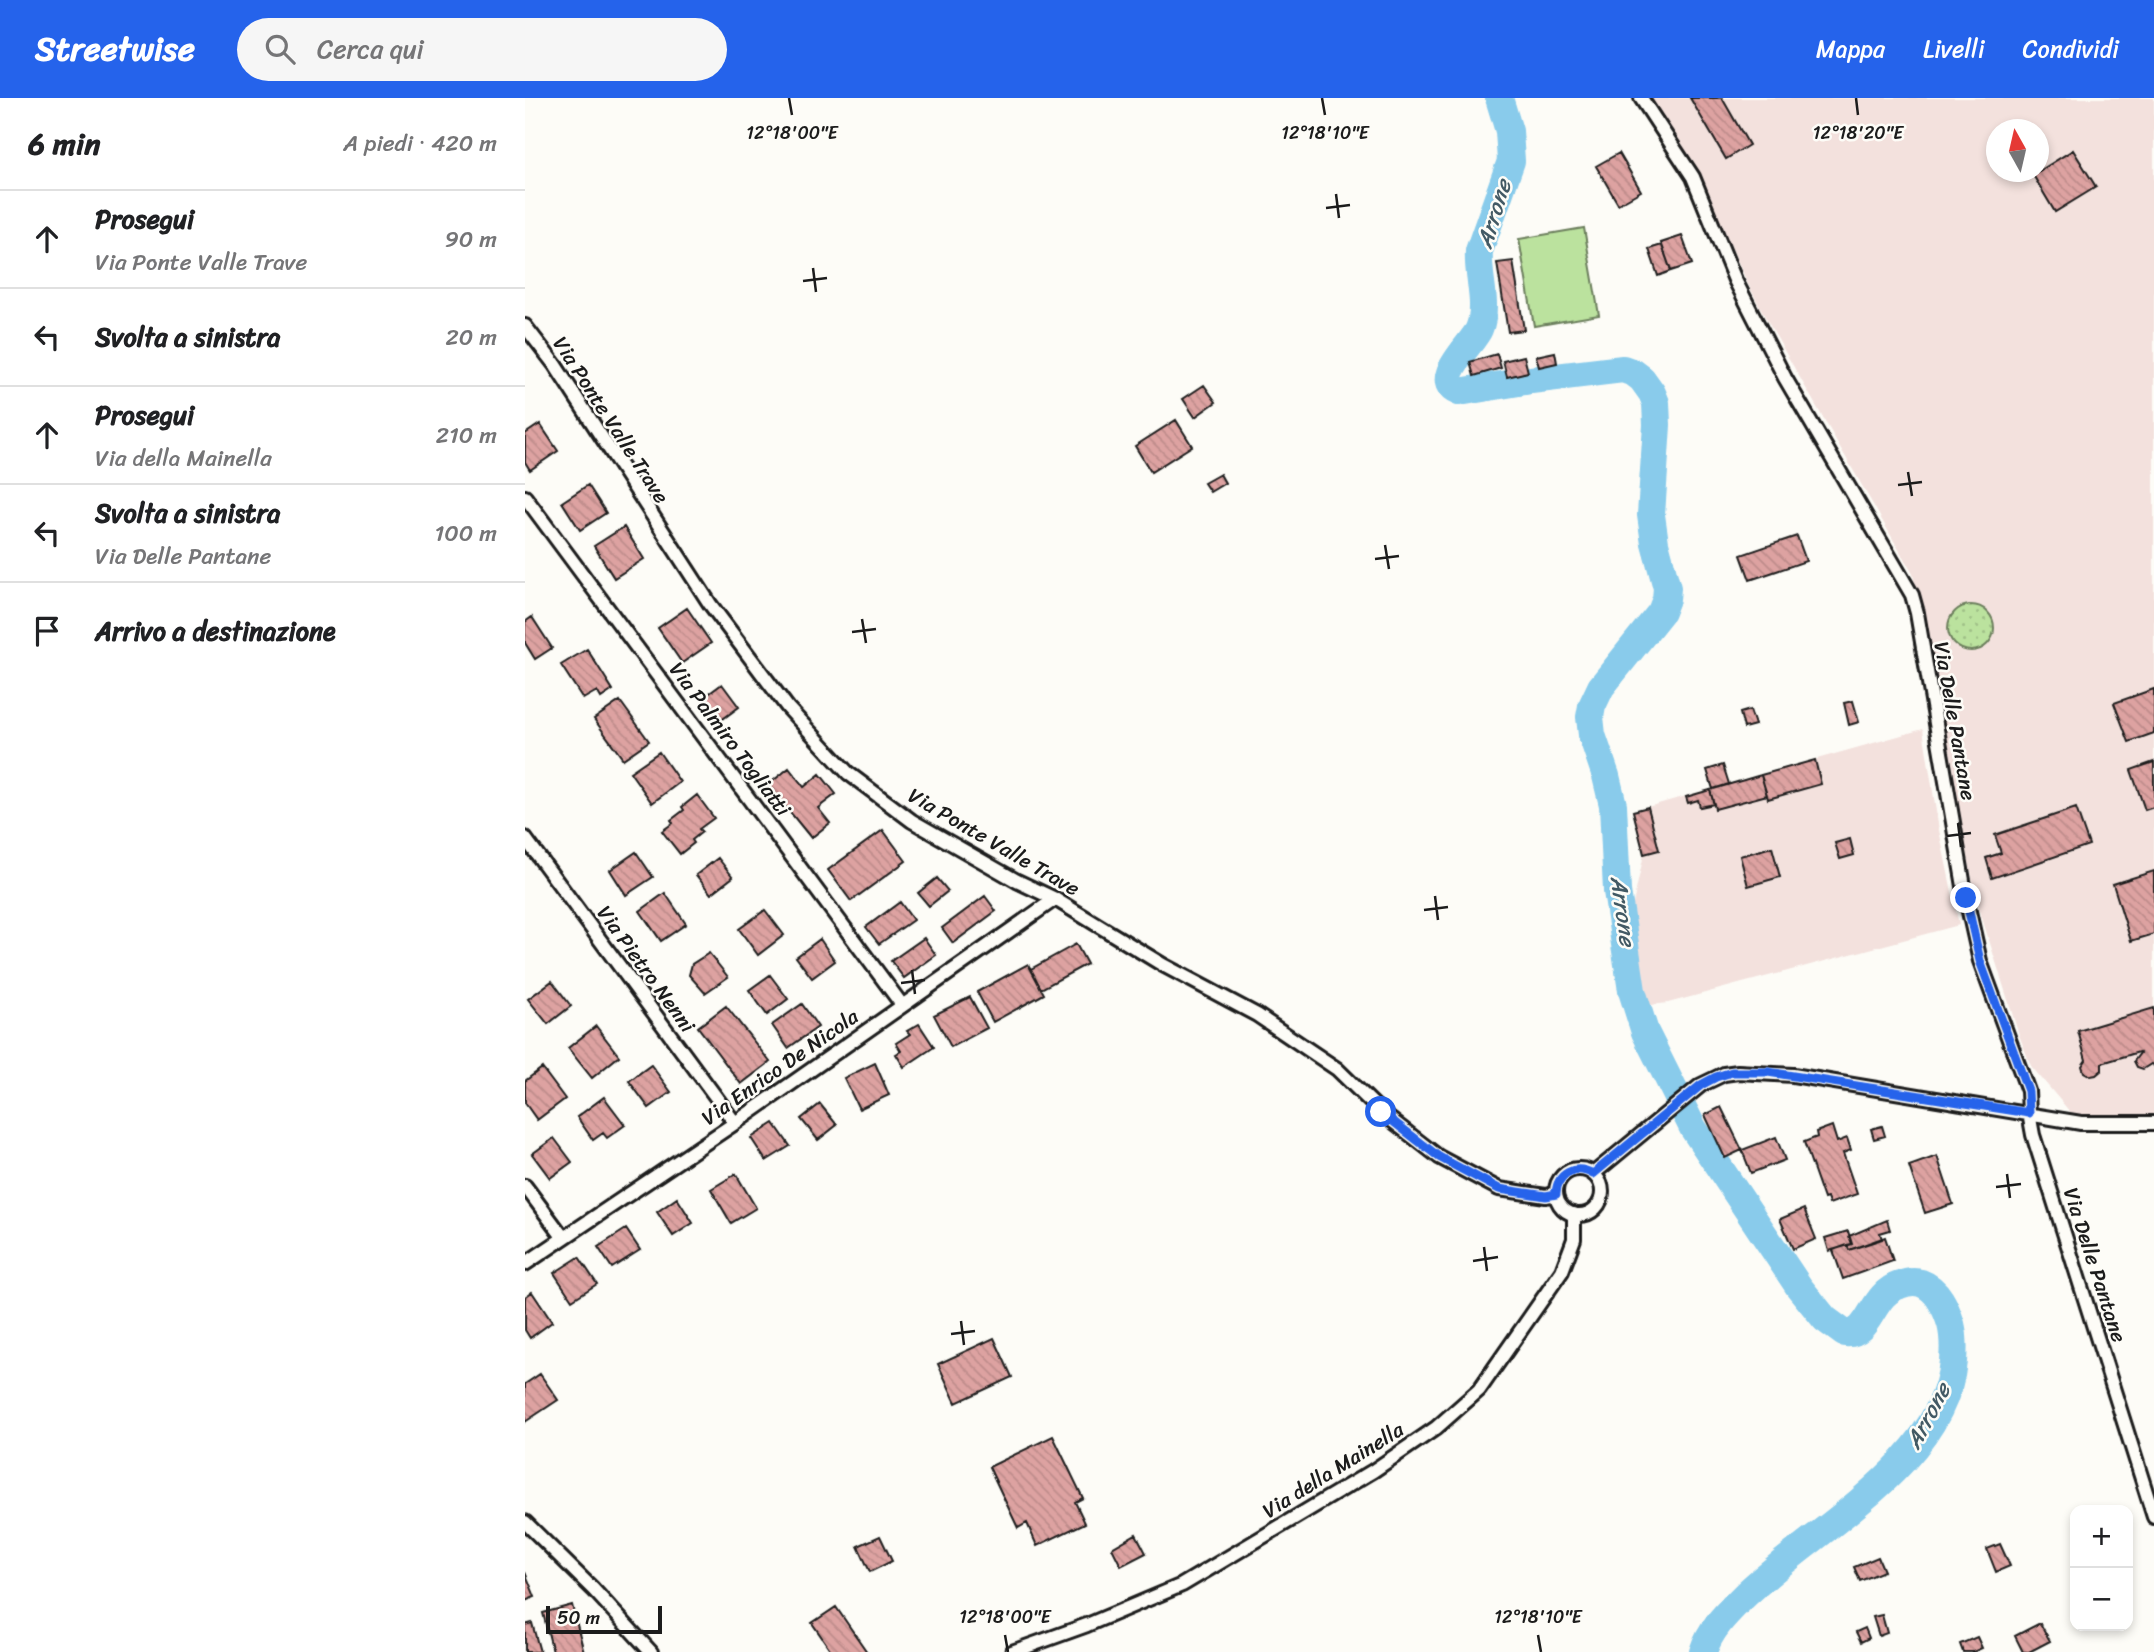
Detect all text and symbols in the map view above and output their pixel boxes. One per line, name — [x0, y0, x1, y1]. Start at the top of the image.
search box — [237, 18, 727, 81]
text: Streetwise — [35, 20, 195, 78]
text: Cerca qui — [317, 26, 424, 72]
text: Mappa — [1816, 28, 1885, 70]
text: Livelli — [1923, 28, 1985, 70]
text: Condividi — [2023, 28, 2119, 70]
icon: search — [261, 30, 299, 68]
text: 6 min — [28, 117, 100, 171]
text: 12°18'00"E — [746, 117, 839, 149]
text: 12°18'10"E — [1281, 117, 1370, 149]
text: 12°18'20"E — [1813, 117, 1904, 149]
north arrow — [1986, 119, 2049, 182]
text: A piedi · 420 m — [343, 123, 497, 164]
water label: Arrone — [1464, 172, 1524, 254]
text: Prosegui — [95, 196, 194, 242]
text: 90 m — [445, 219, 497, 260]
icon: ahead — [28, 220, 66, 258]
text: Via Ponte Valle Trave — [95, 242, 307, 283]
text: Svolta a sinistra — [95, 314, 280, 360]
text: 20 m — [446, 317, 497, 358]
icon: left — [28, 318, 66, 356]
street label: Via Ponte Valle Trave — [542, 328, 680, 512]
text: Prosegui — [95, 392, 194, 438]
text: 210 m — [436, 415, 497, 456]
icon: ahead — [28, 416, 66, 454]
text: Via della Mainella — [95, 438, 272, 479]
text: Svolta a sinistra — [95, 490, 280, 536]
text: 100 m — [434, 513, 497, 554]
icon: left — [28, 514, 66, 552]
text: Via Delle Pantane — [95, 536, 271, 577]
text: Arrivo a destinazione — [95, 608, 336, 654]
icon: arrive — [28, 612, 66, 650]
street label: Via Delle Pantane — [1922, 638, 1988, 804]
street label: Via Palmiro Togliatti — [659, 653, 802, 826]
street label: Via Ponte Valle Trave — [901, 777, 1088, 907]
water label: Arrone — [1598, 873, 1648, 951]
route end — [1950, 882, 1981, 913]
street label: Via Pietro Nenni — [586, 897, 706, 1042]
street label: Via Enrico De Nicola — [693, 998, 867, 1136]
route start — [1365, 1096, 1396, 1127]
street label: Via Delle Pantane — [2052, 1183, 2138, 1348]
water label: Arrone — [1893, 1374, 1964, 1457]
street label: Via della Mainella — [1254, 1411, 1412, 1529]
map controls — [2070, 1505, 2133, 1631]
button: + — [2070, 1505, 2133, 1568]
button: − — [2070, 1568, 2133, 1631]
text: 50 m — [557, 1601, 600, 1634]
text: 12°18'00"E — [959, 1601, 1052, 1633]
text: 12°18'10"E — [1494, 1601, 1583, 1633]
scale bar — [546, 1603, 661, 1635]

